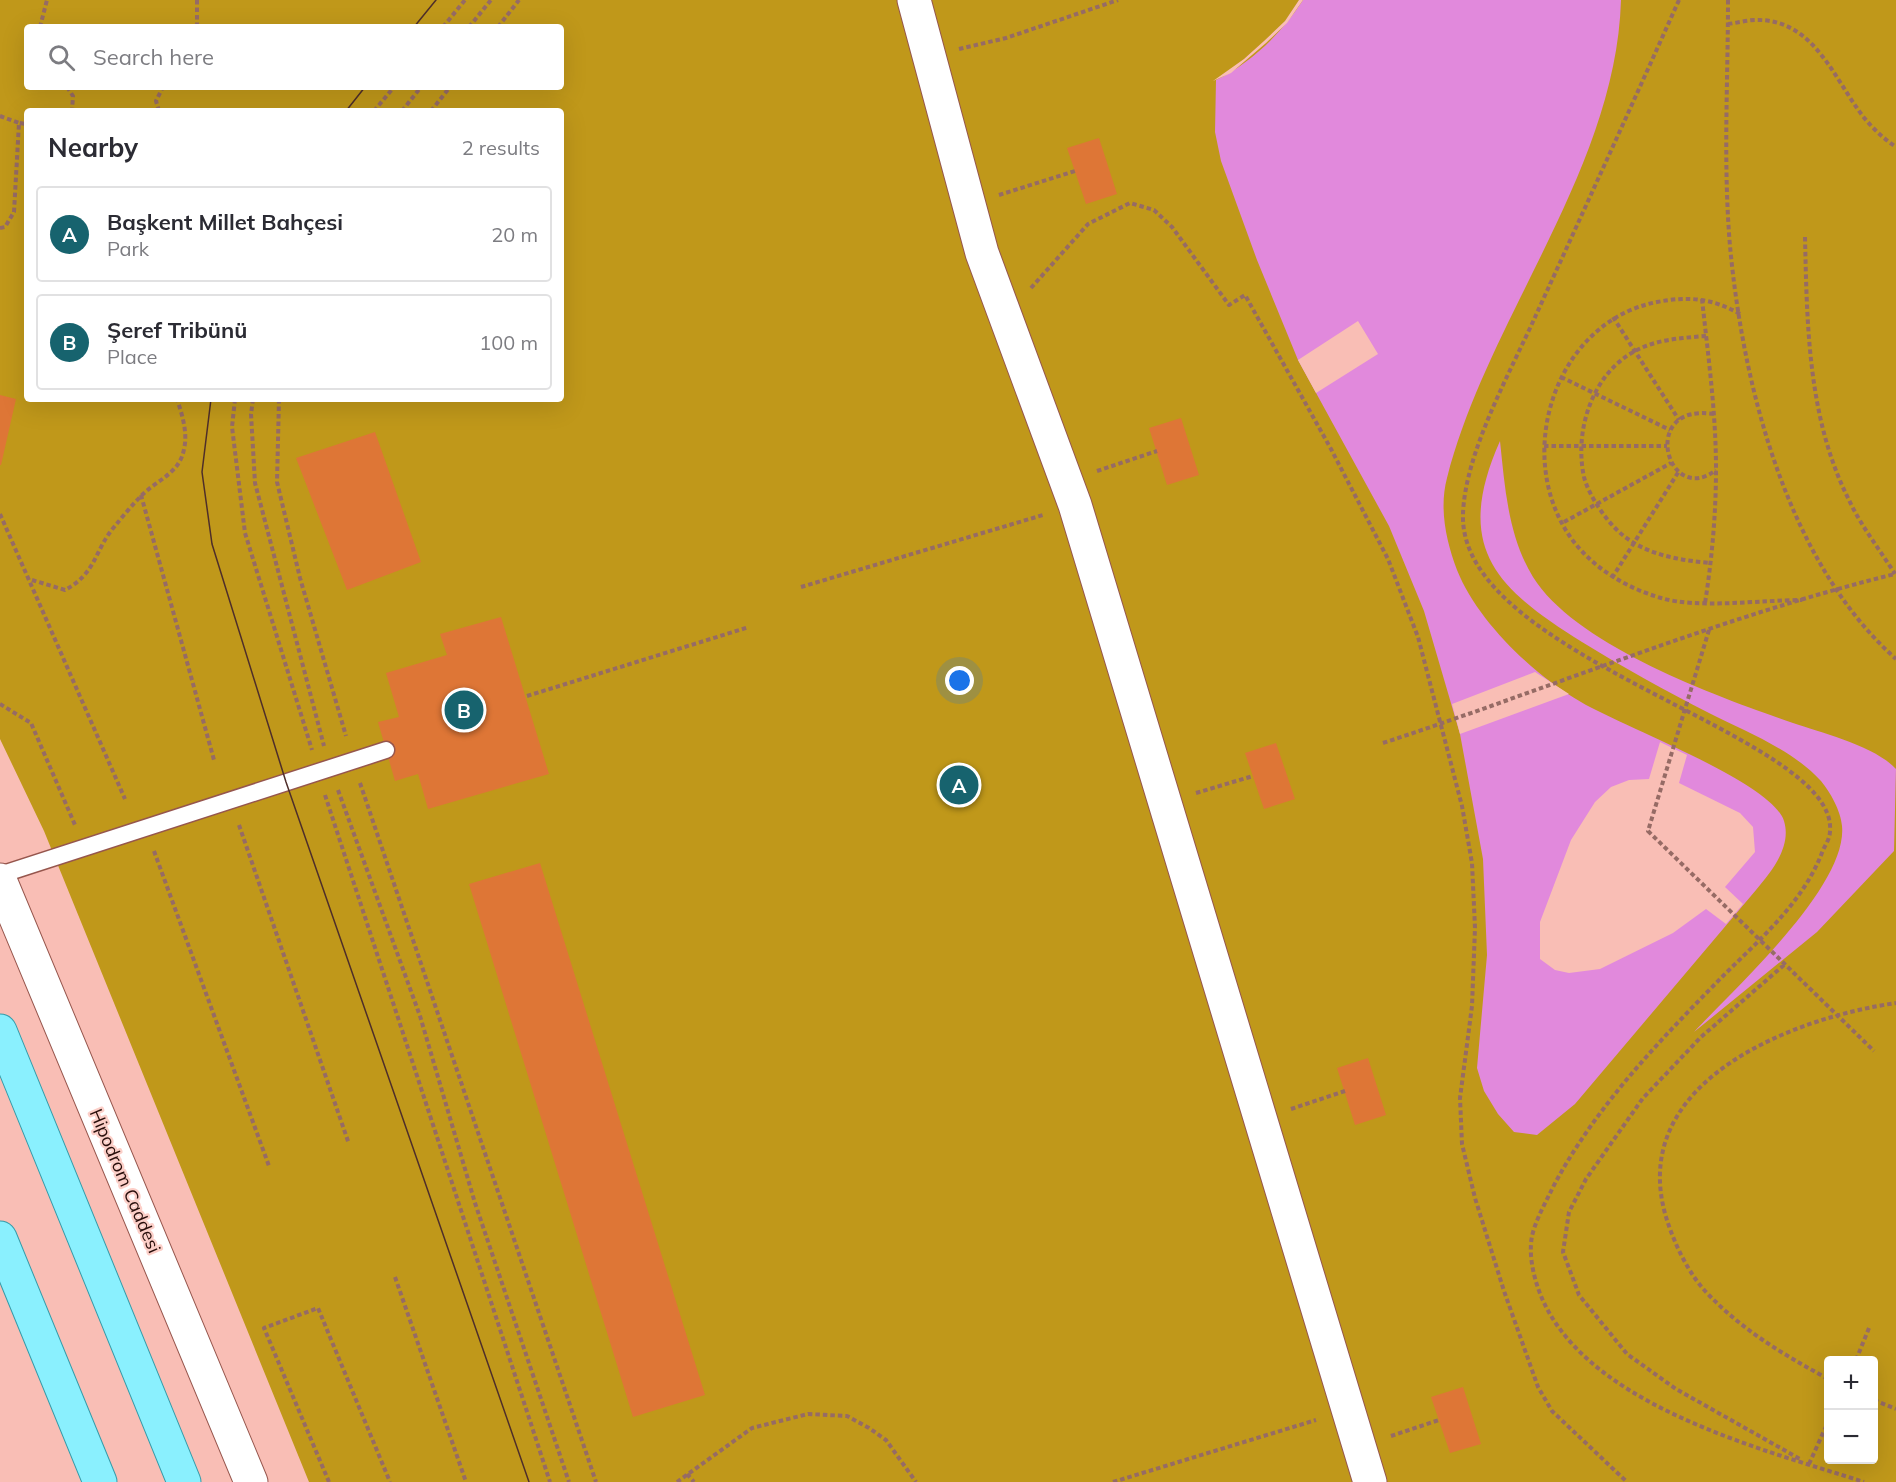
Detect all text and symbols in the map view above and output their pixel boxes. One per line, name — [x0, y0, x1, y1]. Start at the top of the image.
search box — [24, 24, 564, 90]
icon: search — [45, 41, 78, 74]
text: Search here — [93, 43, 214, 71]
text: Nearby — [48, 131, 138, 164]
text: 2 results — [462, 135, 540, 160]
text: Başkent Millet Bahçesi — [107, 208, 343, 236]
text: A — [62, 222, 77, 247]
text: 20 m — [491, 222, 538, 247]
text: Park — [107, 236, 149, 261]
text: Şeref Tribünü — [107, 316, 247, 344]
text: B — [63, 330, 76, 355]
text: 100 m — [479, 330, 538, 355]
text: Place — [107, 344, 157, 369]
your location — [945, 666, 974, 695]
pin: B — [444, 688, 484, 732]
pin: A — [940, 762, 978, 808]
street label: Hipodrom Caddesi — [85, 1105, 166, 1256]
map controls — [1824, 1356, 1878, 1464]
button: + — [1824, 1356, 1878, 1410]
button: − — [1824, 1410, 1878, 1464]

